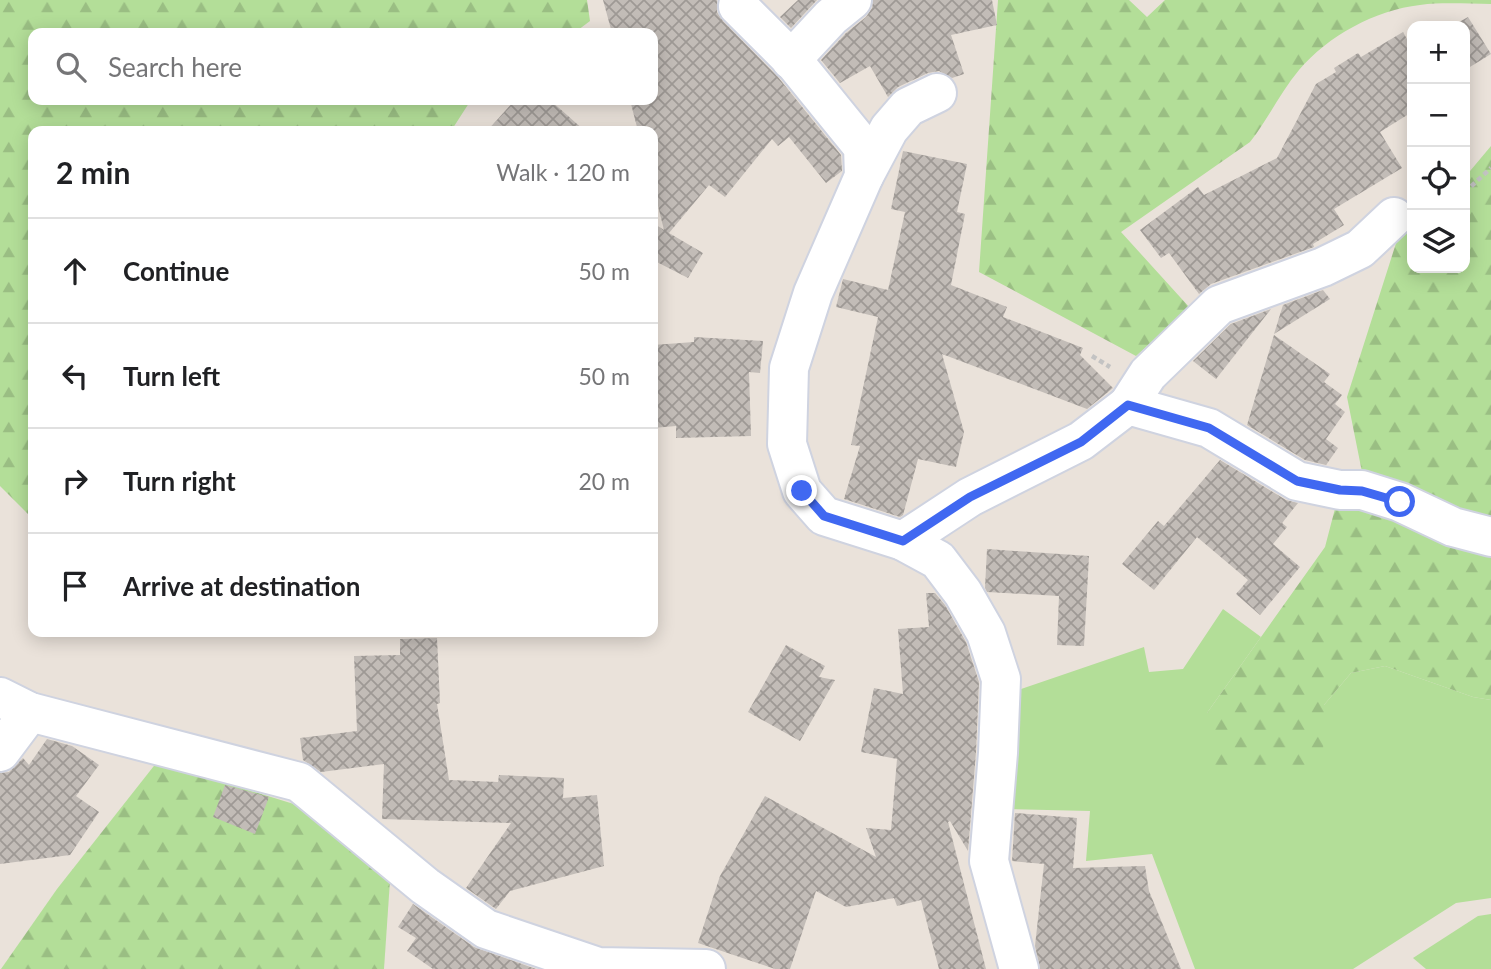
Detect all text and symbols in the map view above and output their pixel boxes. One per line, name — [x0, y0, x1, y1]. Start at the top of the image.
map controls — [1407, 21, 1470, 273]
button: + — [1407, 21, 1470, 84]
search box — [28, 28, 658, 105]
icon: search — [52, 48, 90, 86]
text: Search here — [108, 51, 242, 83]
button: − — [1407, 84, 1470, 147]
button: locate — [1407, 147, 1470, 210]
text: 2 min — [56, 154, 130, 190]
text: Walk · 120 m — [496, 158, 630, 186]
button: layers — [1407, 210, 1470, 273]
icon: ahead — [56, 252, 94, 290]
text: Continue — [123, 255, 229, 287]
text: 50 m — [579, 257, 630, 285]
icon: left — [56, 357, 94, 395]
text: Turn left — [123, 360, 220, 392]
text: 50 m — [579, 362, 630, 390]
icon: right — [56, 462, 94, 500]
text: Turn right — [123, 465, 236, 497]
text: 20 m — [579, 467, 630, 495]
route end — [786, 475, 817, 506]
route start — [1384, 486, 1415, 517]
icon: arrive — [56, 567, 94, 605]
text: Arrive at destination — [123, 570, 360, 602]

